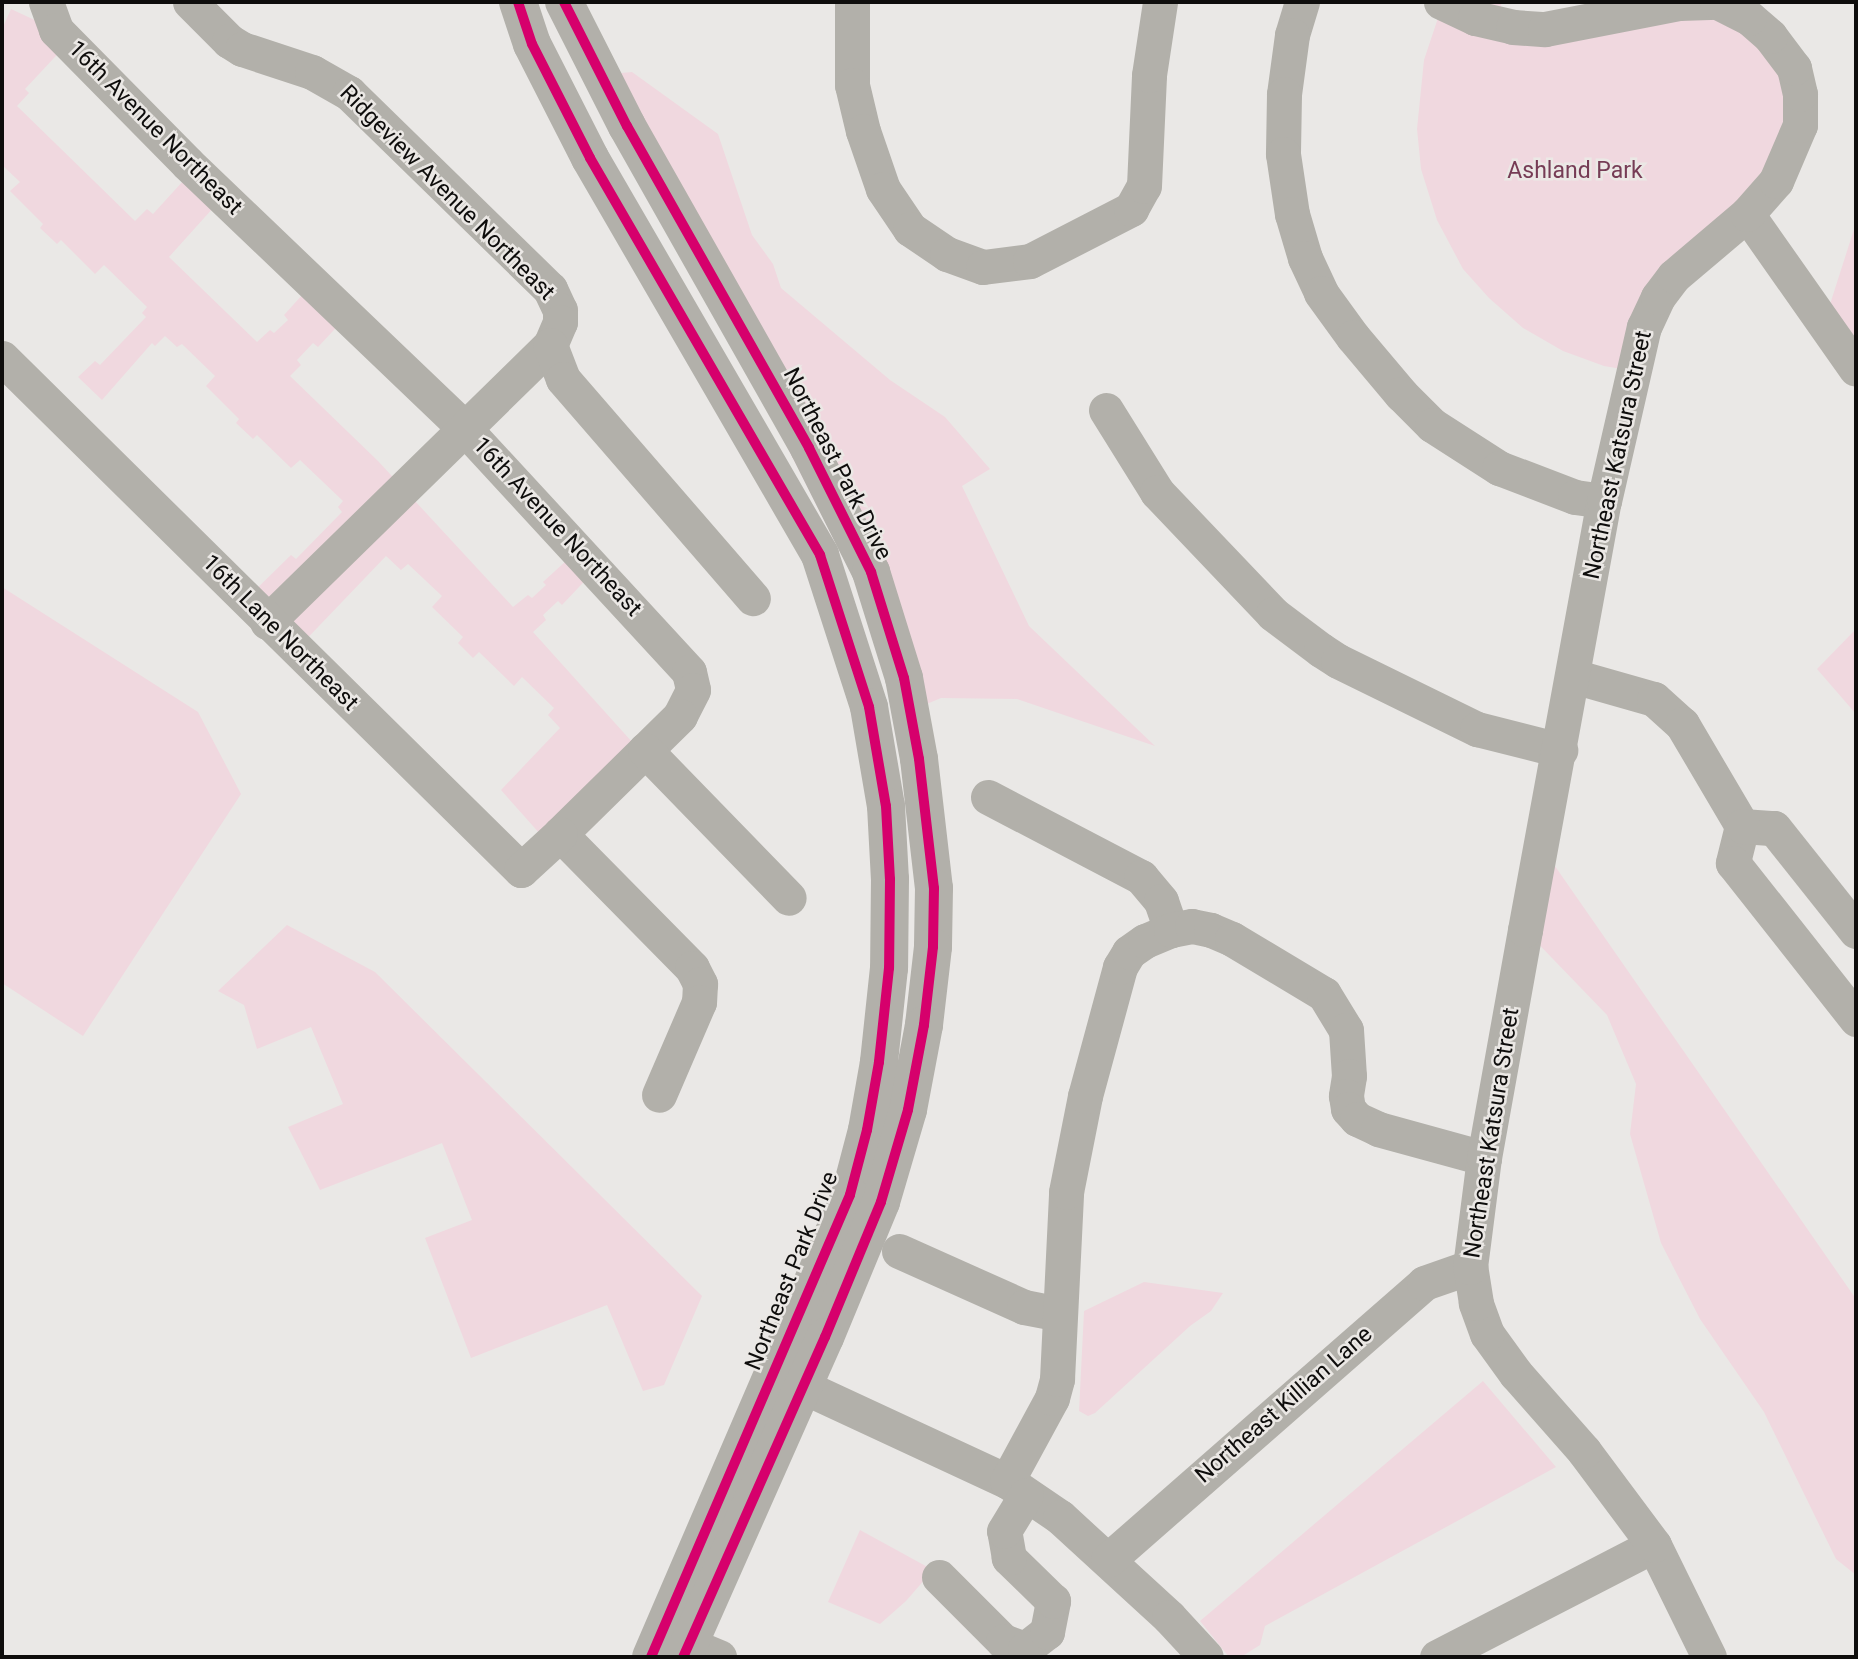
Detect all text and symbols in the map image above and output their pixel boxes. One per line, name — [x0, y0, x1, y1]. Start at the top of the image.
street label: 16th Avenue Northeast — [62, 35, 248, 221]
street label: Ridgeview Avenue Northeast — [334, 80, 560, 306]
park label: Ashland Park — [1507, 157, 1643, 185]
street label: Northeast Katsura Street — [1578, 328, 1658, 582]
street label: Northeast Park Drive — [777, 363, 897, 565]
street label: 16th Avenue Northeast — [467, 432, 647, 622]
street label: 16th Lane Northeast — [196, 549, 364, 717]
street label: Northeast Katsura Street — [1459, 1006, 1525, 1260]
street label: Northeast Park Drive — [740, 1168, 844, 1374]
street label: Northeast Killian Lane — [1190, 1321, 1378, 1489]

